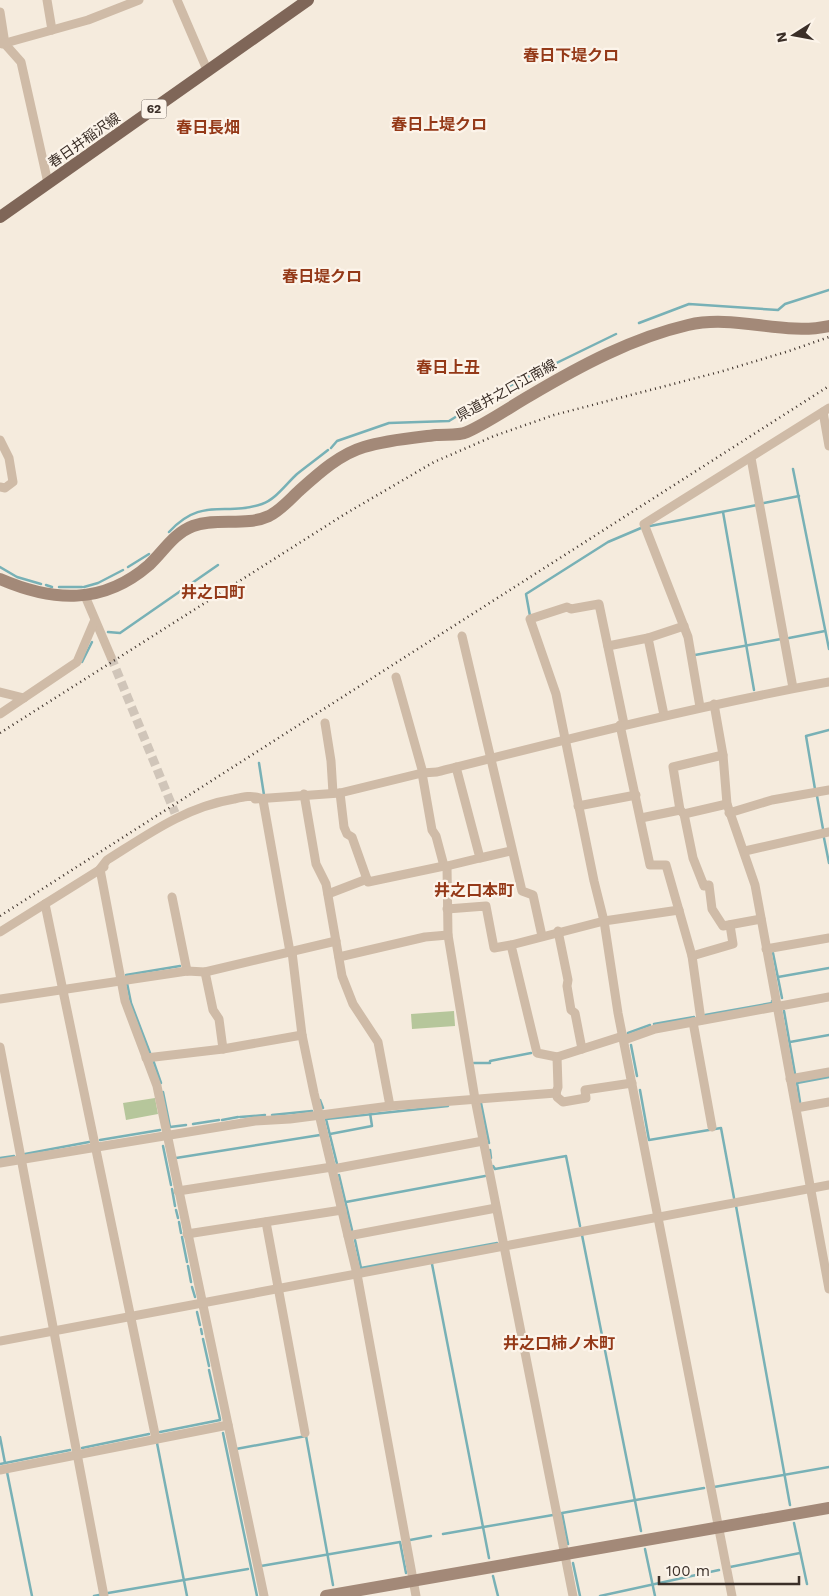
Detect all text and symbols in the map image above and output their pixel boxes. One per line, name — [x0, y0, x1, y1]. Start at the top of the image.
north arrow — [769, 10, 819, 60]
text: N — [772, 31, 790, 44]
district label: 春日下堤クロ — [523, 46, 619, 65]
road number: 62 — [142, 100, 166, 118]
street label: 春日井稲沢線 — [45, 109, 123, 171]
district label: 春日上堤クロ — [391, 115, 487, 134]
district label: 春日長畑 — [176, 118, 240, 137]
district label: 春日堤クロ — [282, 267, 362, 286]
street label: 県道井之口江南線 — [453, 356, 559, 424]
district label: 春日上丑 — [416, 358, 480, 377]
district label: 井之口町 — [181, 583, 245, 602]
district label: 井之口本町 — [434, 881, 514, 900]
district label: 井之口柿ノ木町 — [503, 1334, 615, 1353]
scale bar — [659, 1554, 799, 1586]
text: 100 m — [666, 1562, 710, 1580]

